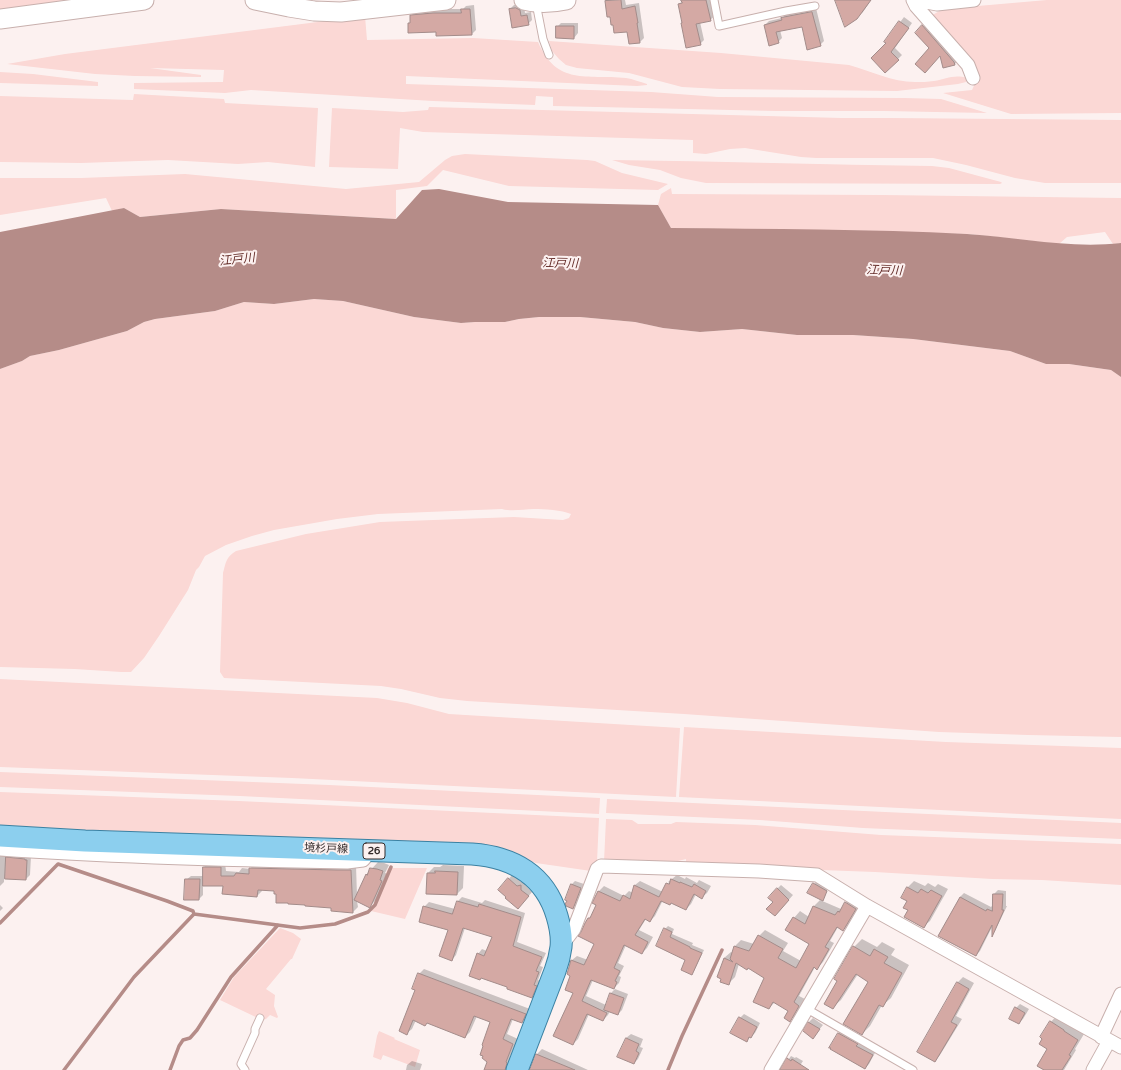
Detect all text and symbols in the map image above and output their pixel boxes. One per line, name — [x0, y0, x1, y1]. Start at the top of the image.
water label: 江戸川 — [218, 251, 256, 269]
water label: 江戸川 — [542, 256, 578, 272]
water label: 江戸川 — [866, 263, 902, 279]
street label: 境杉戸線 — [304, 842, 348, 856]
road number: 26 — [363, 843, 385, 859]

